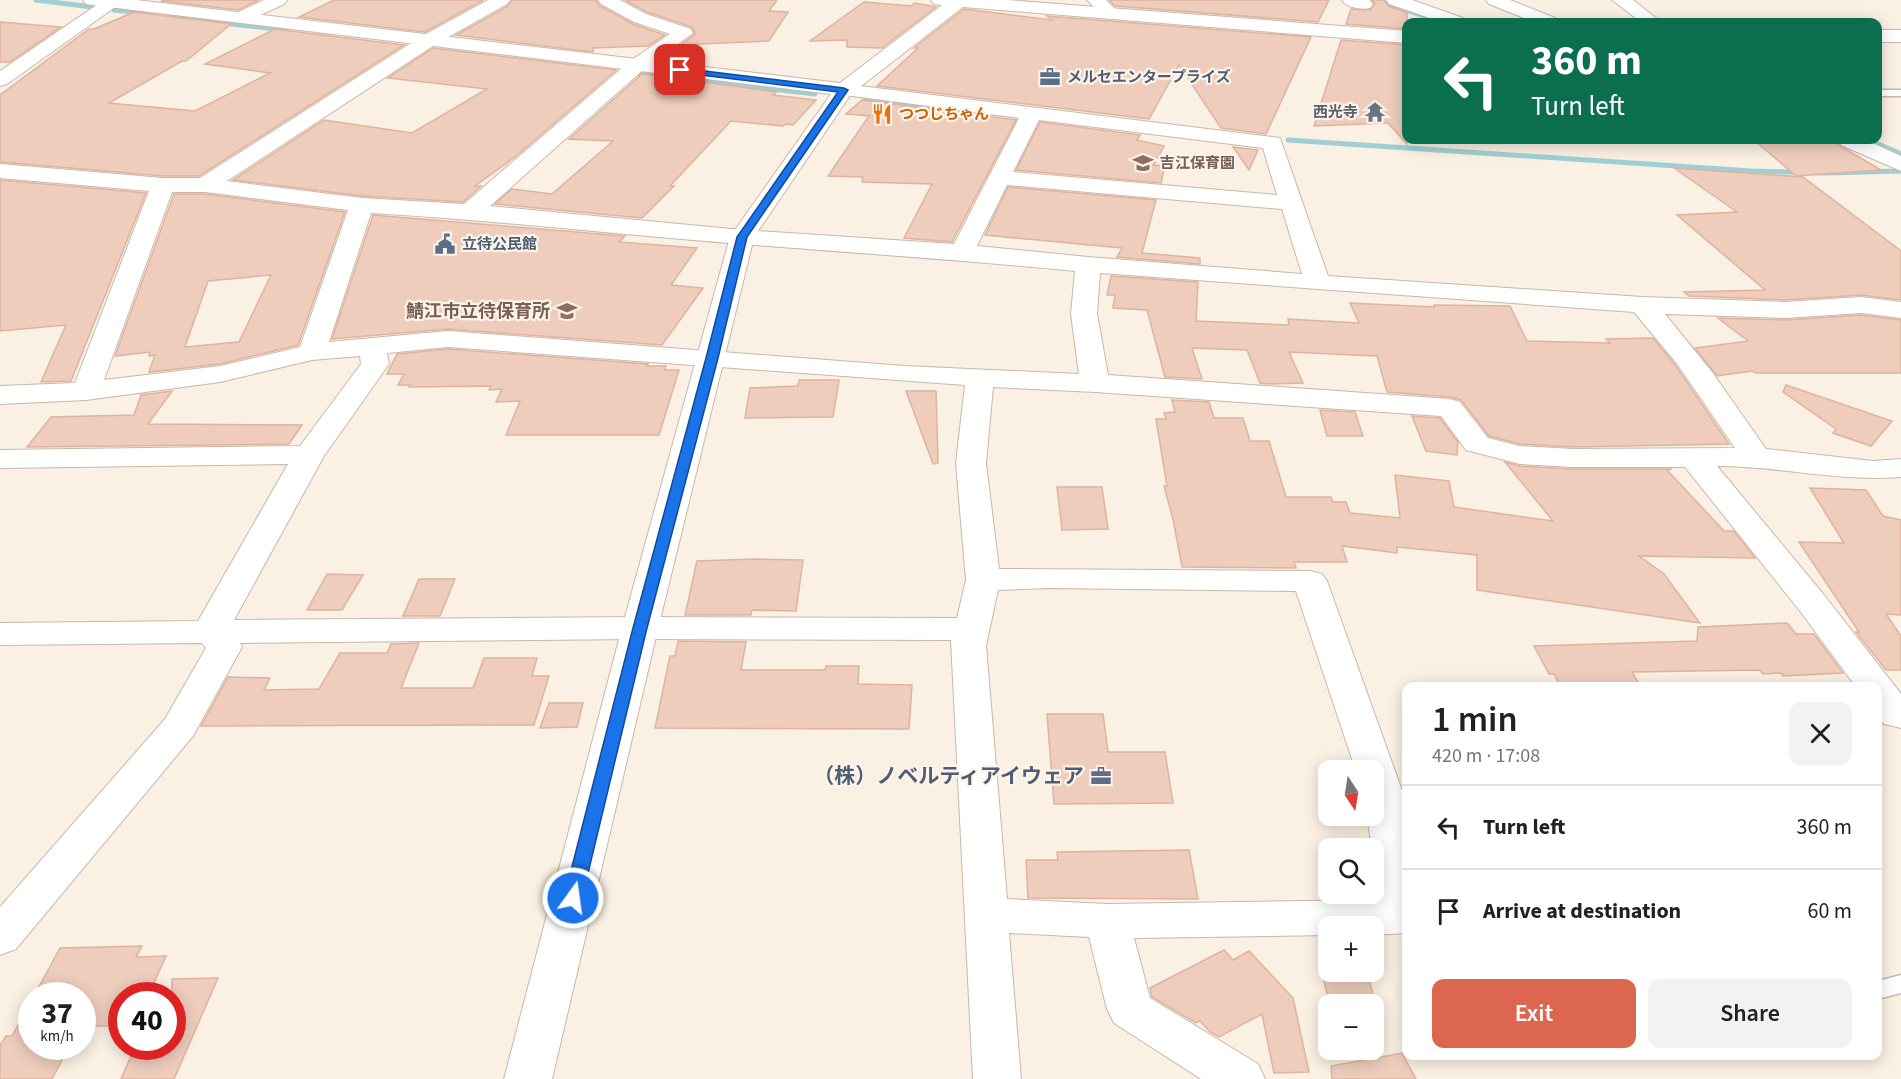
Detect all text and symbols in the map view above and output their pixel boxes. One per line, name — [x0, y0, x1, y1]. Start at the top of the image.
text: 360 m — [1531, 31, 1642, 91]
icon: left — [1432, 42, 1510, 120]
pin — [654, 44, 705, 95]
icon: arrive — [663, 53, 696, 86]
office icon: メルセエンタープライズ — [1038, 65, 1062, 89]
place label: メルセエンタープライズ — [1067, 67, 1231, 88]
text: Turn left — [1531, 87, 1625, 126]
temple icon: 西光寺 — [1363, 100, 1387, 124]
restaurant icon: つつじちゃん — [870, 102, 894, 126]
place label: 西光寺 — [1313, 102, 1358, 123]
place label: つつじちゃん — [899, 104, 989, 125]
school or university icon: 吉江保育園 — [1131, 151, 1155, 175]
place label: 吉江保育園 — [1160, 153, 1235, 174]
public building icon: 立待公民館 — [433, 232, 457, 256]
place label: 立待公民館 — [462, 234, 537, 255]
place label: 鯖江市立待保育所 — [406, 299, 550, 324]
school or university icon: 鯖江市立待保育所 — [555, 299, 579, 323]
text: 1 min — [1432, 694, 1518, 745]
button: close — [1789, 702, 1852, 765]
text: 420 m · 17:08 — [1432, 742, 1540, 770]
north arrow — [1318, 760, 1384, 826]
map controls — [1318, 760, 1384, 1060]
place label: （株）ノベルティアイウェア — [813, 761, 1084, 791]
office icon: （株）ノベルティアイウェア — [1089, 764, 1113, 788]
icon: left — [1432, 811, 1465, 844]
text: Turn left — [1483, 811, 1565, 843]
text: 360 m — [1797, 811, 1852, 843]
button: search — [1318, 838, 1384, 904]
position arrow — [541, 866, 605, 930]
icon: arrive — [1432, 895, 1465, 928]
text: Arrive at destination — [1483, 895, 1681, 927]
text: 60 m — [1807, 895, 1852, 927]
button: + — [1318, 916, 1384, 982]
button: Exit — [1432, 979, 1636, 1048]
button: Share — [1648, 979, 1852, 1048]
speed limit sign: 40 — [108, 982, 186, 1060]
text: 37 — [41, 992, 73, 1035]
button: − — [1318, 994, 1384, 1060]
text: km/h — [40, 1026, 74, 1047]

